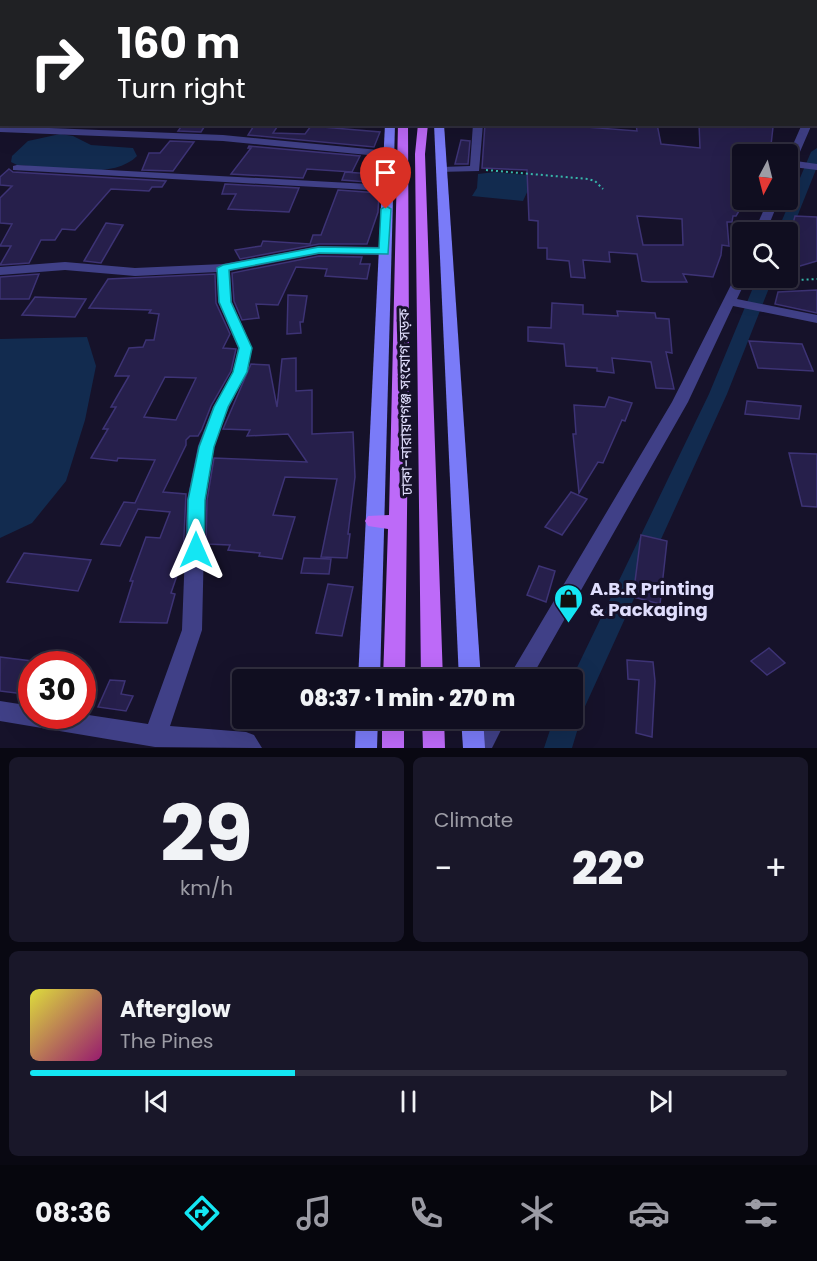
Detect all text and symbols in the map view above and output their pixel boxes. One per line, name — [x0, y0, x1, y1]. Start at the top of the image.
text: 160 m — [117, 14, 240, 73]
icon: right — [18, 24, 96, 102]
text: Turn right — [117, 70, 246, 107]
north arrow — [732, 144, 798, 210]
map controls — [732, 144, 798, 288]
pin — [360, 147, 411, 209]
icon: arrive — [369, 156, 402, 189]
button: search — [732, 222, 798, 288]
street label: ঢাকা-নারায়ণগঞ্জ সংযোগ সড়ক — [393, 308, 417, 497]
position arrow — [164, 518, 228, 582]
place label: A.B.R Printing & Packaging — [590, 576, 714, 622]
shop icon: A.B.R Printing & Packaging — [553, 582, 585, 624]
speed limit sign: 30 — [18, 651, 96, 729]
text: 08:37 · 1 min · 270 m — [300, 683, 515, 714]
text: 29 — [160, 779, 253, 888]
text: Climate — [434, 806, 513, 834]
text: 22° — [572, 837, 645, 900]
text: − — [434, 845, 452, 892]
text: + — [764, 845, 787, 892]
text: km/h — [180, 874, 233, 902]
text: Afterglow — [120, 994, 231, 1025]
text: The Pines — [120, 1027, 214, 1055]
icon: previous — [140, 1085, 173, 1118]
icon: pause — [392, 1085, 425, 1118]
icon: next — [644, 1085, 677, 1118]
icon: directions — [181, 1192, 223, 1234]
icon: music — [293, 1192, 335, 1234]
icon: phone — [405, 1192, 447, 1234]
icon: climate — [516, 1192, 558, 1234]
icon: car — [628, 1192, 670, 1234]
icon: filters — [740, 1192, 782, 1234]
text: 08:36 — [35, 1194, 111, 1231]

